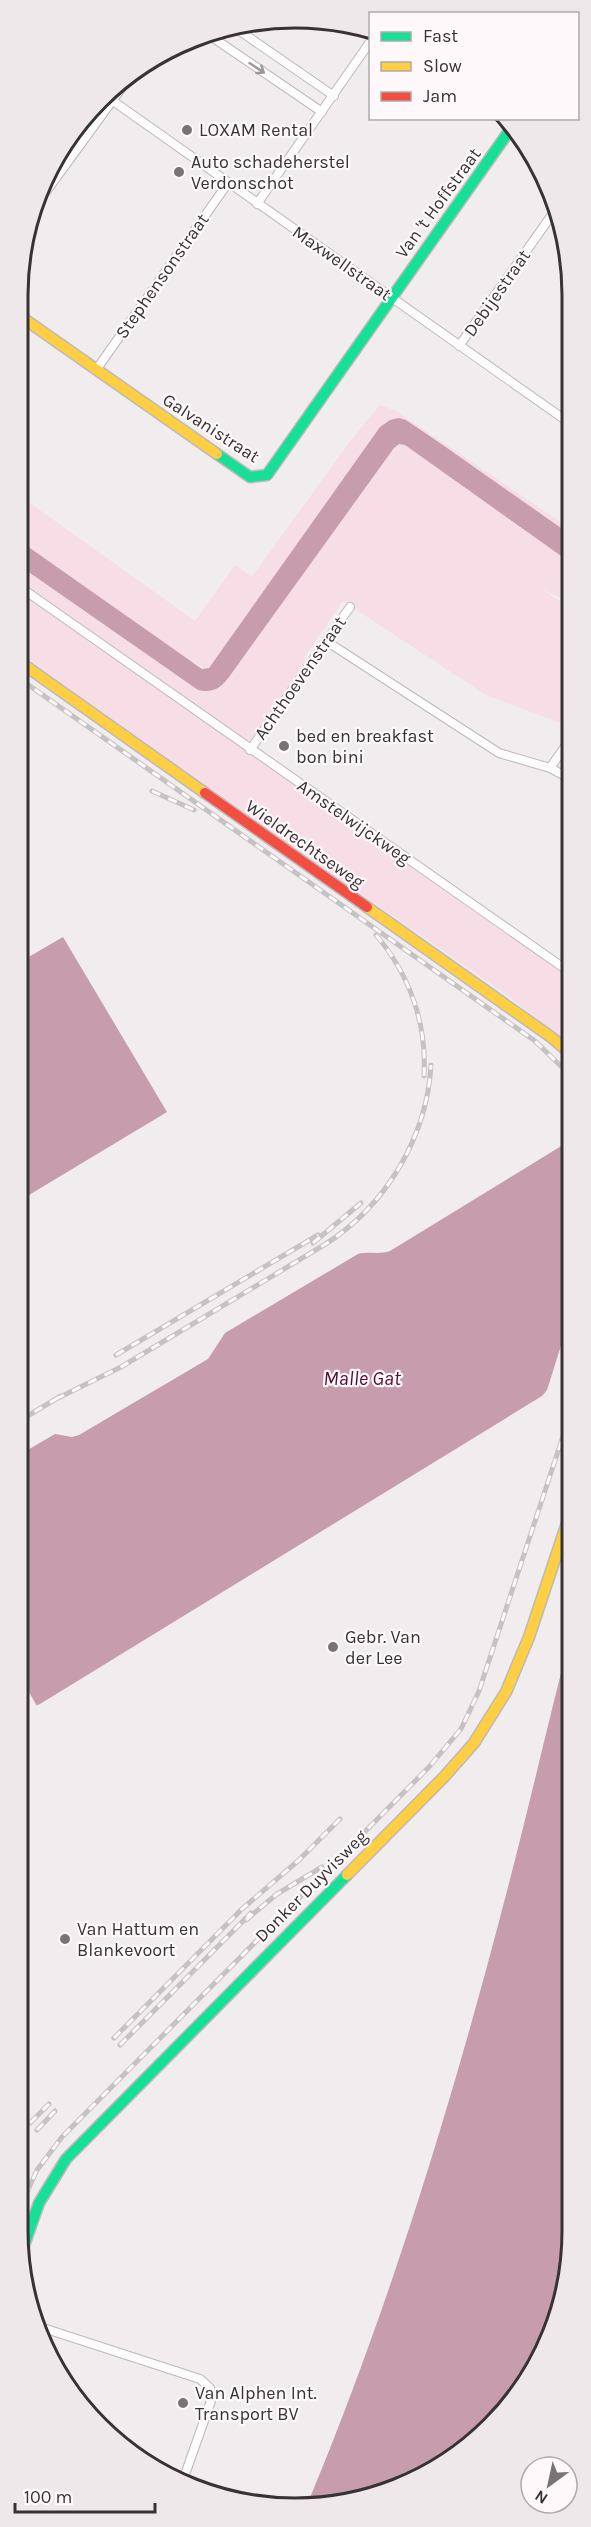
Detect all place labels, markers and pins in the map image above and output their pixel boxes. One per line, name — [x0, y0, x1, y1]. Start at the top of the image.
place label: LOXAM Rental — [199, 119, 313, 141]
marker: LOXAM Rental — [180, 123, 194, 137]
place label: Auto schadeherstel Verdonschot — [191, 151, 350, 194]
marker: Auto schadeherstel Verdonschot — [172, 165, 186, 179]
place label: bed en breakfast bon bini — [296, 725, 434, 768]
marker: bed en breakfast bon bini — [277, 739, 291, 753]
place label: Gebr. Van der Lee — [345, 1626, 421, 1669]
marker: Gebr. Van der Lee — [326, 1640, 340, 1654]
place label: Van Hattum en Blankevoort — [77, 1918, 199, 1961]
marker: Van Hattum en Blankevoort — [58, 1932, 72, 1946]
place label: Van Alphen Int. Transport BV — [195, 2382, 317, 2425]
marker: Van Alphen Int. Transport BV — [176, 2396, 190, 2410]

